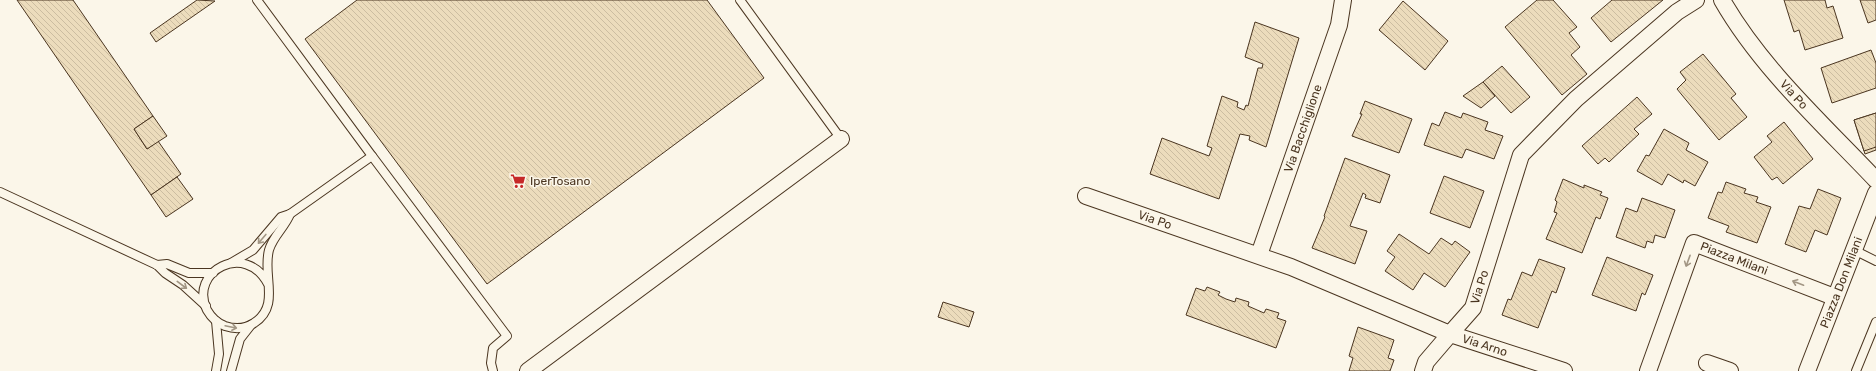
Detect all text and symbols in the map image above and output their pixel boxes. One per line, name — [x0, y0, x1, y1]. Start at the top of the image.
street label: Via Po — [1777, 77, 1811, 112]
street label: Via Bacchiglione — [1281, 82, 1325, 174]
supermarket icon: IperTosano — [509, 172, 527, 190]
place label: IperTosano — [530, 174, 591, 188]
street label: Via Po — [1136, 208, 1174, 232]
one-way arrow — [258, 234, 267, 245]
street label: Piazza Don Milani — [1817, 235, 1865, 330]
street label: Piazza Milani — [1698, 239, 1770, 278]
one-way arrow — [1683, 255, 1691, 267]
street label: Via Po — [1468, 268, 1491, 306]
one-way arrow — [1792, 278, 1804, 286]
one-way arrow — [176, 281, 187, 289]
one-way arrow — [224, 323, 237, 331]
street label: Via Arno — [1460, 331, 1509, 359]

